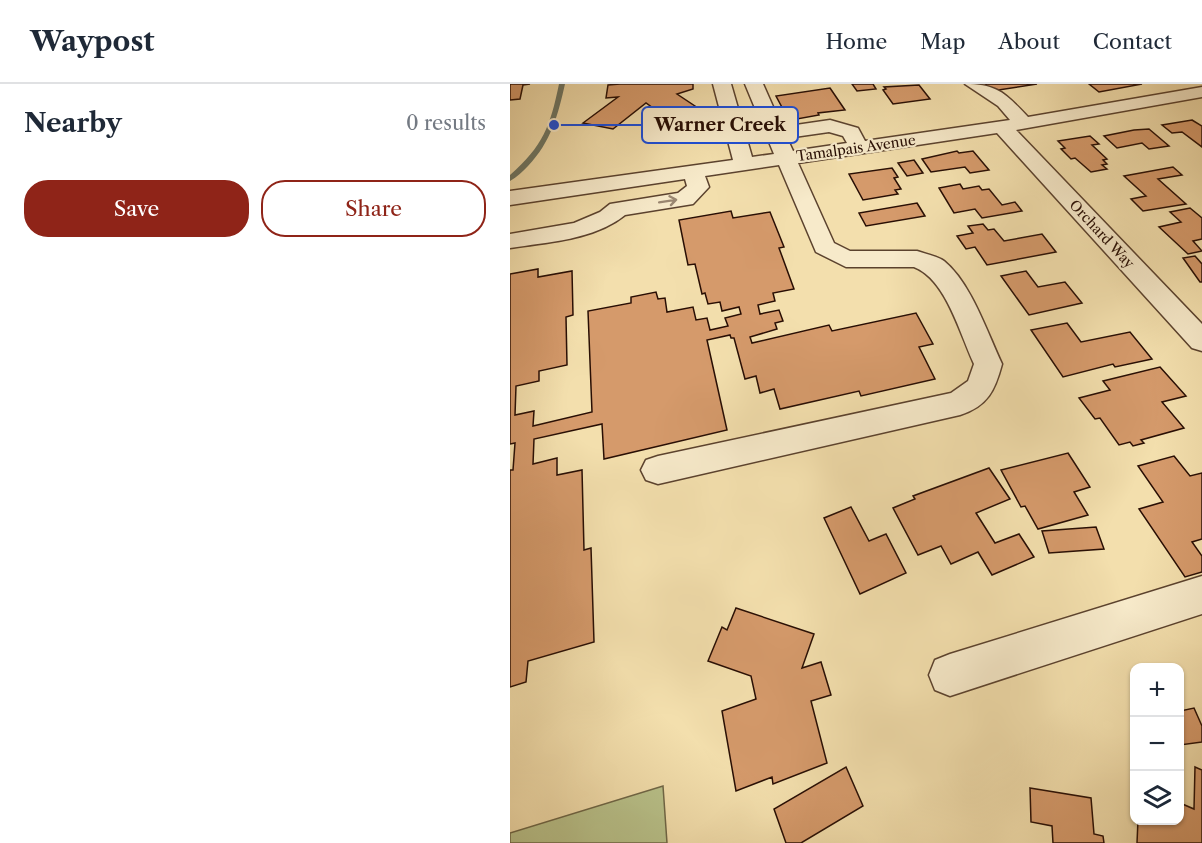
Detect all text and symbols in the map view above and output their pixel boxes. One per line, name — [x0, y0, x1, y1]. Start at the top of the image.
text: Waypost — [30, 24, 154, 58]
text: Home — [826, 29, 887, 54]
text: Map — [920, 29, 965, 54]
text: About — [998, 29, 1060, 54]
text: Contact — [1093, 29, 1172, 54]
text: Nearby — [24, 107, 122, 139]
callout: Warner Creek — [642, 107, 798, 143]
text: 0 results — [406, 111, 486, 135]
text: Warner Creek — [653, 114, 787, 136]
street label: Tamalpais Avenue — [795, 131, 917, 165]
button: Save — [24, 180, 249, 237]
button: Share — [261, 180, 486, 237]
one-way arrow — [658, 196, 677, 207]
street label: Orchard Way — [1066, 196, 1138, 272]
map controls — [1130, 663, 1184, 825]
button: + — [1130, 663, 1184, 717]
button: − — [1130, 717, 1184, 771]
button: layers — [1130, 771, 1184, 825]

